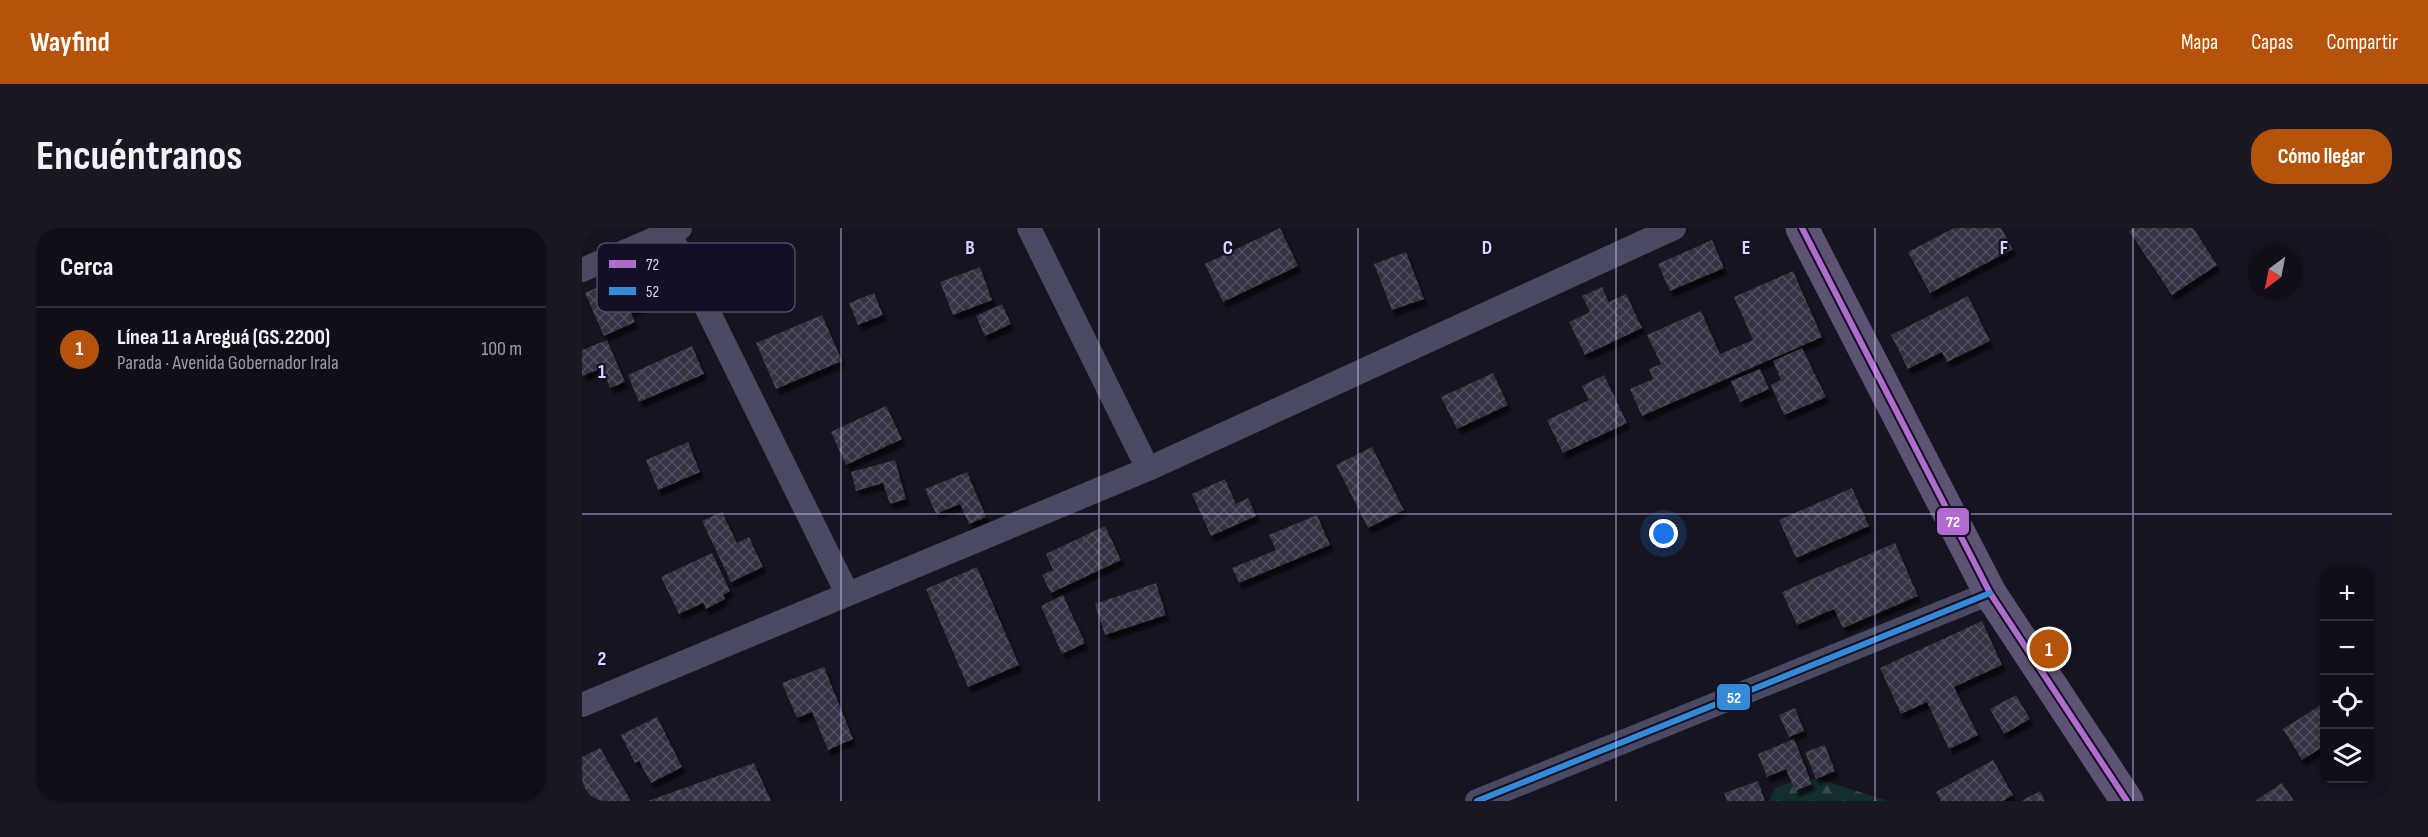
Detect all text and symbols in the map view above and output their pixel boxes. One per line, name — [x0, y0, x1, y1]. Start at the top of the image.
text: Wayfind — [30, 26, 110, 59]
text: Mapa — [2181, 30, 2218, 55]
text: Capas — [2251, 30, 2293, 55]
text: Compartir — [2326, 30, 2398, 55]
button: Cómo llegar — [2251, 129, 2392, 184]
text: Encuéntranos — [36, 131, 242, 182]
text: B — [965, 236, 975, 260]
text: C — [1223, 236, 1233, 260]
text: D — [1482, 236, 1492, 260]
text: E — [1742, 236, 1750, 260]
text: F — [2000, 236, 2008, 260]
legend — [597, 243, 795, 312]
north arrow — [2248, 246, 2302, 300]
text: Cerca — [60, 252, 113, 283]
text: 72 — [646, 256, 659, 275]
text: 52 — [646, 283, 659, 302]
text: Línea 11 a Areguá (GS.2200) — [117, 324, 330, 351]
text: 1 — [76, 337, 83, 361]
text: 100 m — [481, 337, 522, 361]
text: Parada · Avenida Gobernador Irala — [117, 351, 339, 375]
text: 1 — [598, 360, 606, 384]
line badge: 72 — [1936, 507, 1970, 536]
text: 72 — [1946, 513, 1960, 532]
your location — [1649, 519, 1678, 548]
map controls — [2320, 567, 2374, 783]
button: + — [2320, 567, 2374, 621]
button: − — [2320, 621, 2374, 675]
pin: 1 — [2030, 626, 2068, 672]
text: 2 — [598, 647, 606, 671]
button: locate — [2320, 675, 2374, 729]
line badge: 52 — [1716, 683, 1751, 711]
text: 52 — [1727, 689, 1741, 708]
button: layers — [2320, 729, 2374, 783]

